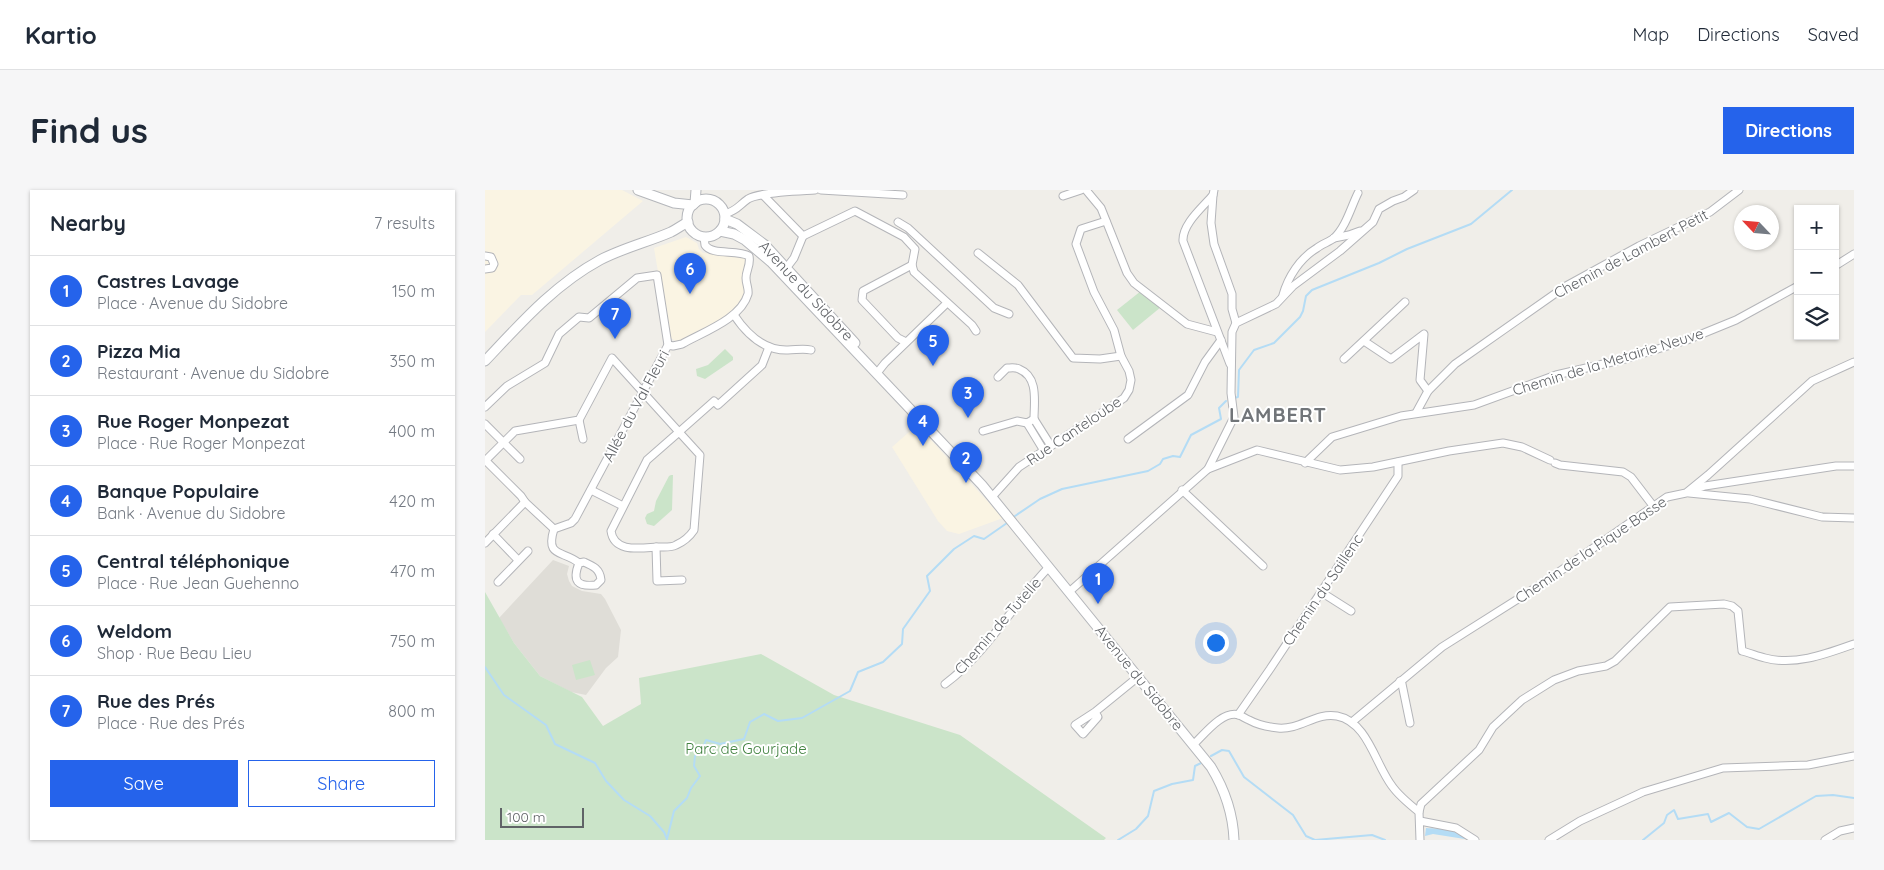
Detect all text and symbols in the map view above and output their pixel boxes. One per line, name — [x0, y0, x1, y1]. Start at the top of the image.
text: Kartio — [25, 20, 97, 50]
text: Map — [1632, 23, 1669, 46]
text: Directions — [1697, 23, 1780, 46]
text: Saved — [1808, 23, 1859, 46]
button: Directions — [1723, 107, 1854, 154]
text: Find us — [30, 108, 148, 152]
street label: Chemin de Lambert Petit — [1550, 205, 1711, 302]
north arrow — [1734, 205, 1779, 250]
map controls — [1794, 205, 1839, 340]
button: + — [1794, 205, 1839, 250]
text: Nearby — [50, 210, 126, 236]
text: 7 results — [374, 213, 435, 233]
street label: Avenue du Sidobre — [755, 237, 858, 345]
button: − — [1794, 250, 1839, 295]
pin: 6 — [674, 253, 706, 294]
text: Castres Lavage — [97, 269, 239, 293]
text: 1 — [63, 281, 69, 301]
text: 150 m — [392, 281, 435, 301]
text: Place · Avenue du Sidobre — [97, 293, 288, 313]
button: layers — [1794, 295, 1839, 340]
pin: 7 — [599, 298, 631, 339]
street label: Chemin de la Metairie Neuve — [1510, 323, 1706, 400]
pin: 5 — [917, 325, 949, 366]
text: Pizza Mia — [97, 339, 181, 363]
street label: Allée du Val Fleuri — [598, 347, 673, 465]
text: 2 — [61, 351, 71, 371]
text: 350 m — [389, 351, 435, 371]
text: Restaurant · Avenue du Sidobre — [97, 363, 329, 383]
pin: 3 — [952, 377, 984, 418]
street label: Rue Canteloube — [1023, 392, 1125, 469]
district label: LAMBERT — [1229, 402, 1327, 427]
pin: 4 — [907, 405, 939, 446]
text: Rue Roger Monpezat — [97, 409, 290, 433]
text: 3 — [62, 421, 70, 441]
text: 400 m — [389, 421, 435, 441]
text: Place · Rue Roger Monpezat — [97, 433, 305, 453]
pin: 2 — [950, 442, 982, 483]
text: Banque Populaire — [97, 479, 259, 503]
text: 4 — [61, 491, 71, 511]
text: 420 m — [389, 491, 435, 511]
street label: Chemin de la Pique Basse — [1511, 492, 1670, 607]
text: Bank · Avenue du Sidobre — [97, 503, 286, 523]
street label: Chemin du Saillenc — [1278, 530, 1367, 649]
text: Central téléphonique — [97, 549, 290, 573]
text: 5 — [61, 561, 71, 581]
text: 470 m — [390, 561, 435, 581]
pin: 1 — [1082, 563, 1114, 604]
text: Place · Rue Jean Guehenno — [97, 573, 299, 593]
street label: Chemin de Tutelle — [950, 573, 1045, 678]
text: Weldom — [97, 619, 172, 643]
street label: Avenue du Sidobre — [1091, 621, 1188, 734]
your location — [1203, 630, 1229, 656]
text: 6 — [62, 631, 70, 651]
text: 750 m — [390, 631, 435, 651]
text: Shop · Rue Beau Lieu — [97, 643, 252, 663]
text: Rue des Prés — [97, 689, 215, 713]
text: 7 — [62, 701, 70, 721]
text: 800 m — [388, 701, 435, 721]
text: Place · Rue des Prés — [97, 713, 245, 733]
park label: Parc de Gourjade — [685, 739, 807, 758]
button: Save — [50, 760, 238, 807]
button: Share — [248, 760, 435, 807]
scale bar — [500, 805, 584, 828]
text: 100 m — [507, 808, 545, 826]

